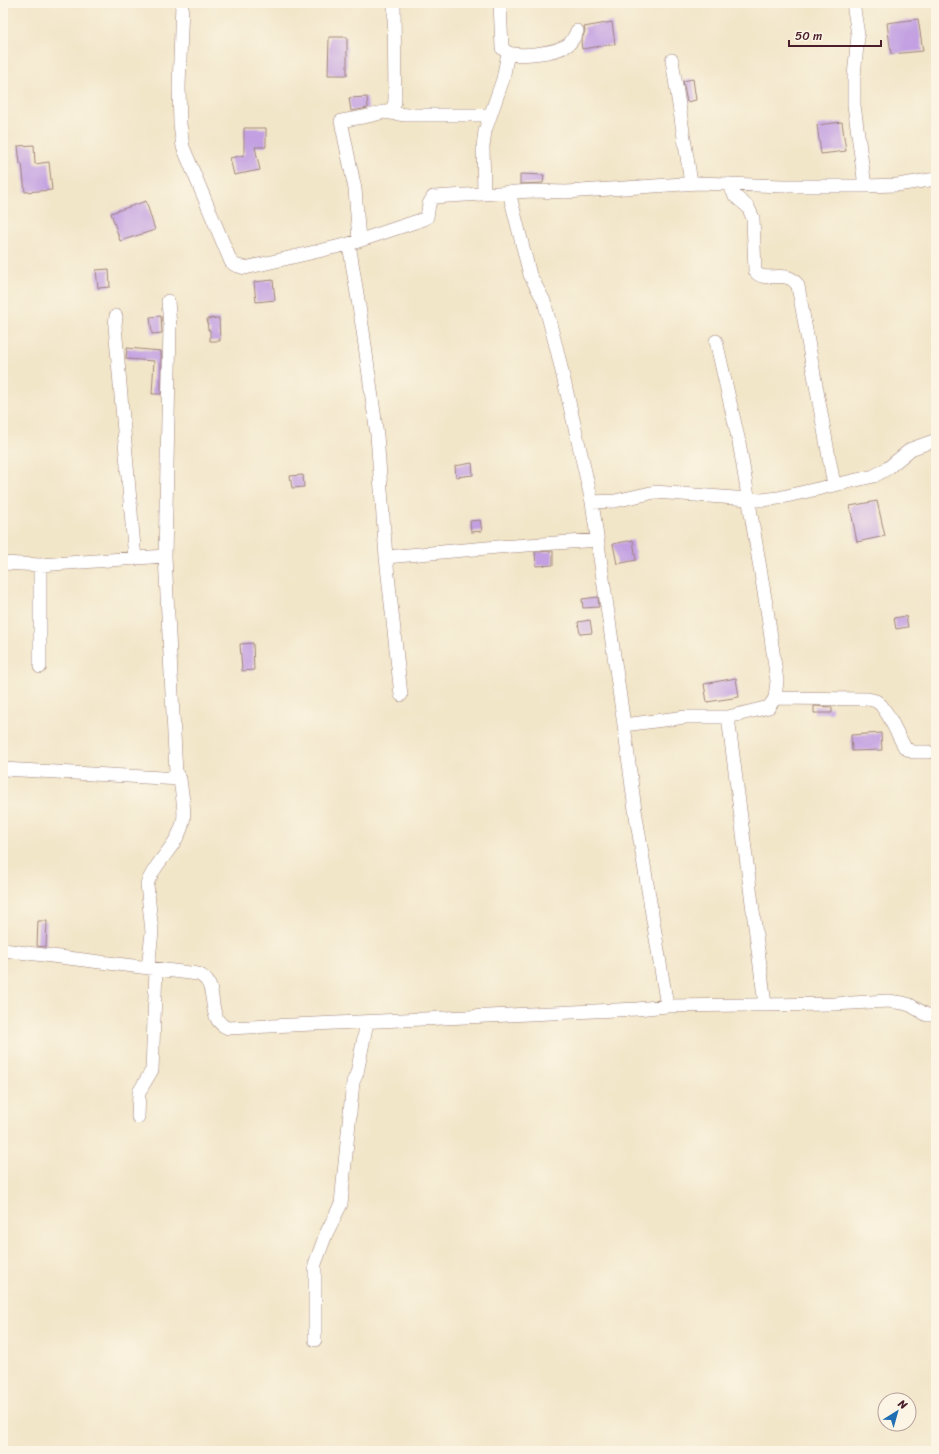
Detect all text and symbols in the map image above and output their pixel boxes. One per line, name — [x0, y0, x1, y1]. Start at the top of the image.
scale bar — [789, 22, 881, 48]
text: 50 m — [795, 25, 822, 47]
north arrow — [877, 1392, 917, 1432]
text: N — [893, 1394, 912, 1415]

